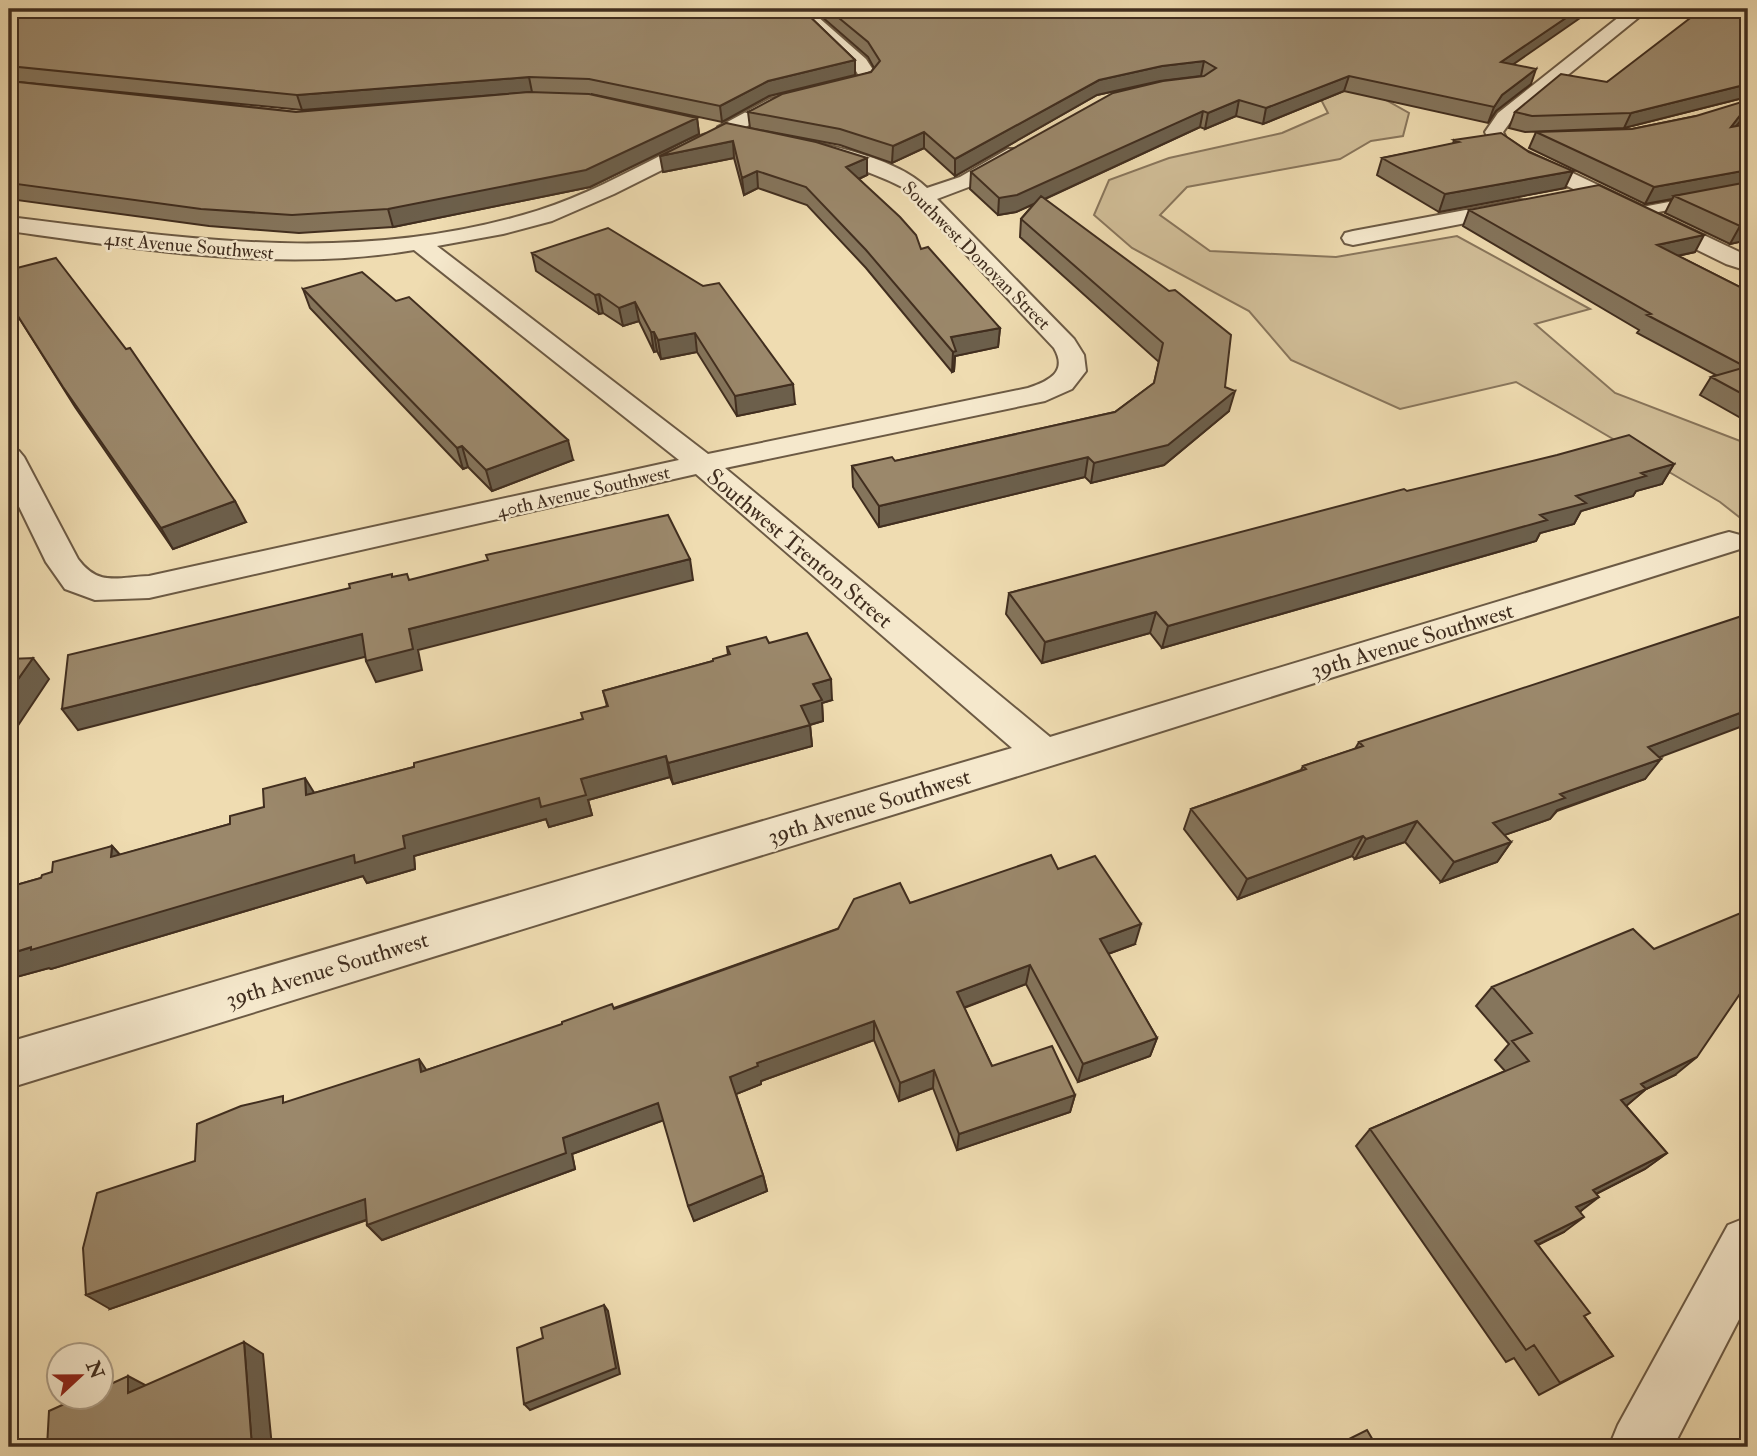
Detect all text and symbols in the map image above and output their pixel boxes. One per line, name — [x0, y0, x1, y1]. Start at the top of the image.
street label: Southwest Donovan Street — [897, 176, 1056, 335]
street label: 41st Avenue Southwest — [103, 227, 275, 265]
street label: 40th Avenue Southwest — [494, 460, 672, 524]
street label: Southwest Trenton Street — [701, 462, 899, 635]
street label: 39th Avenue Southwest — [1307, 596, 1517, 685]
street label: 39th Avenue Southwest — [764, 762, 974, 851]
street label: 39th Avenue Southwest — [222, 925, 432, 1014]
north arrow — [46, 1340, 116, 1410]
text: N — [80, 1357, 110, 1383]

